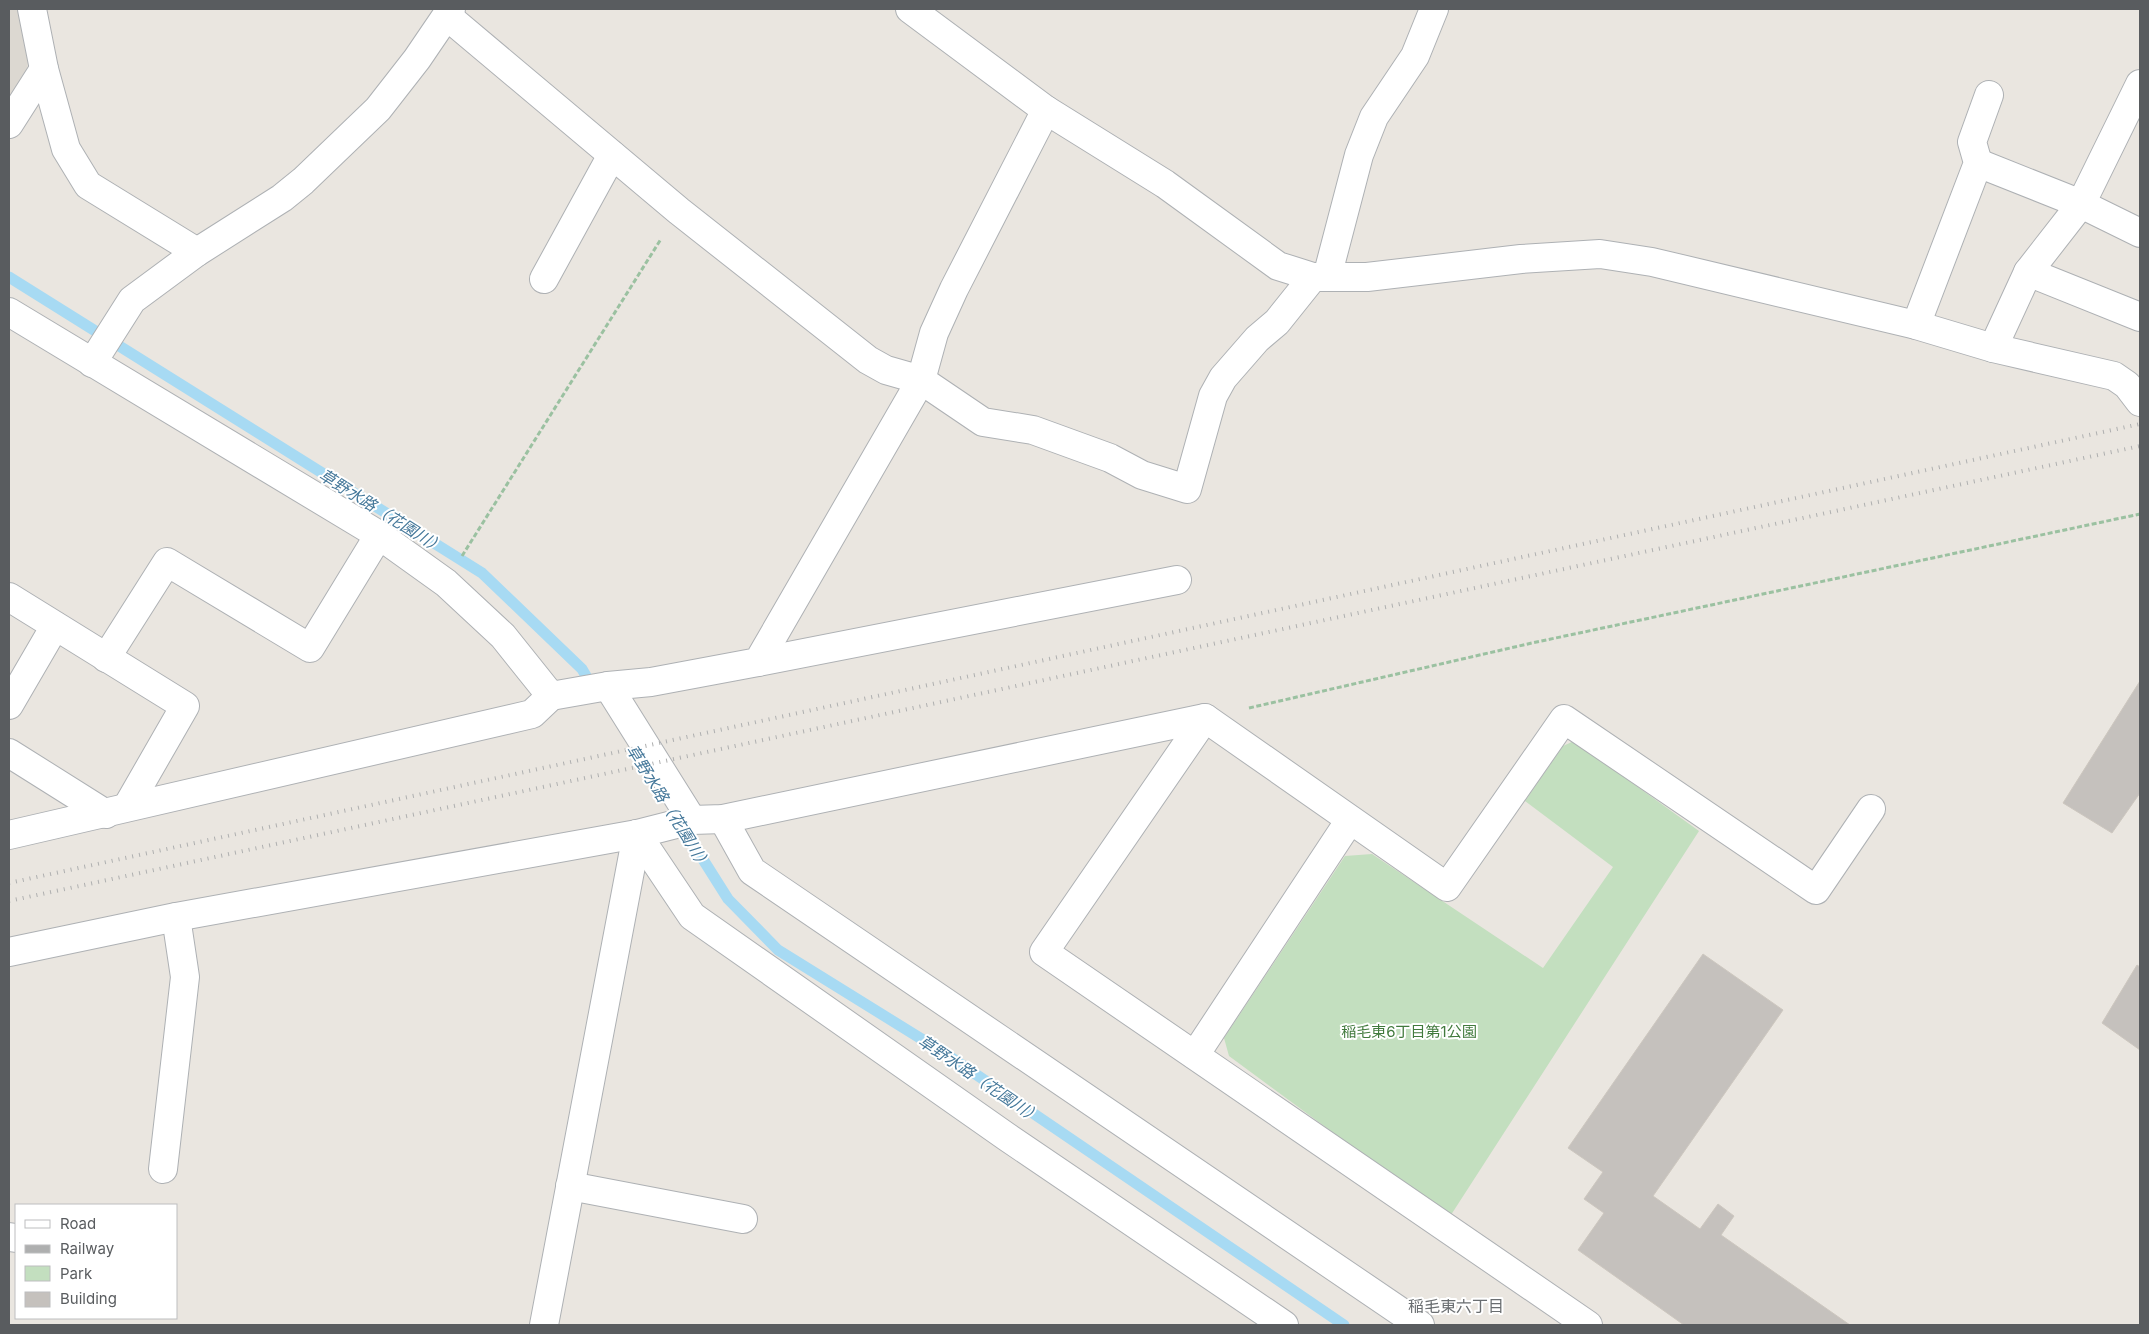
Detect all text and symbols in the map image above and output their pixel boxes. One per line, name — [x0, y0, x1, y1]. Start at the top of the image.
water label: 草野水路（花園川） — [316, 464, 448, 558]
water label: 草野水路（花園川） — [622, 741, 716, 873]
park label: 稲毛東6丁目第1公園 — [1341, 1022, 1477, 1041]
water label: 草野水路（花園川） — [915, 1030, 1045, 1128]
legend — [15, 1204, 178, 1319]
text: Road — [60, 1214, 96, 1233]
text: Railway — [60, 1239, 115, 1258]
text: Park — [60, 1264, 93, 1283]
text: Building — [60, 1289, 117, 1308]
district label: 稲毛東六丁目 — [1408, 1296, 1504, 1316]

